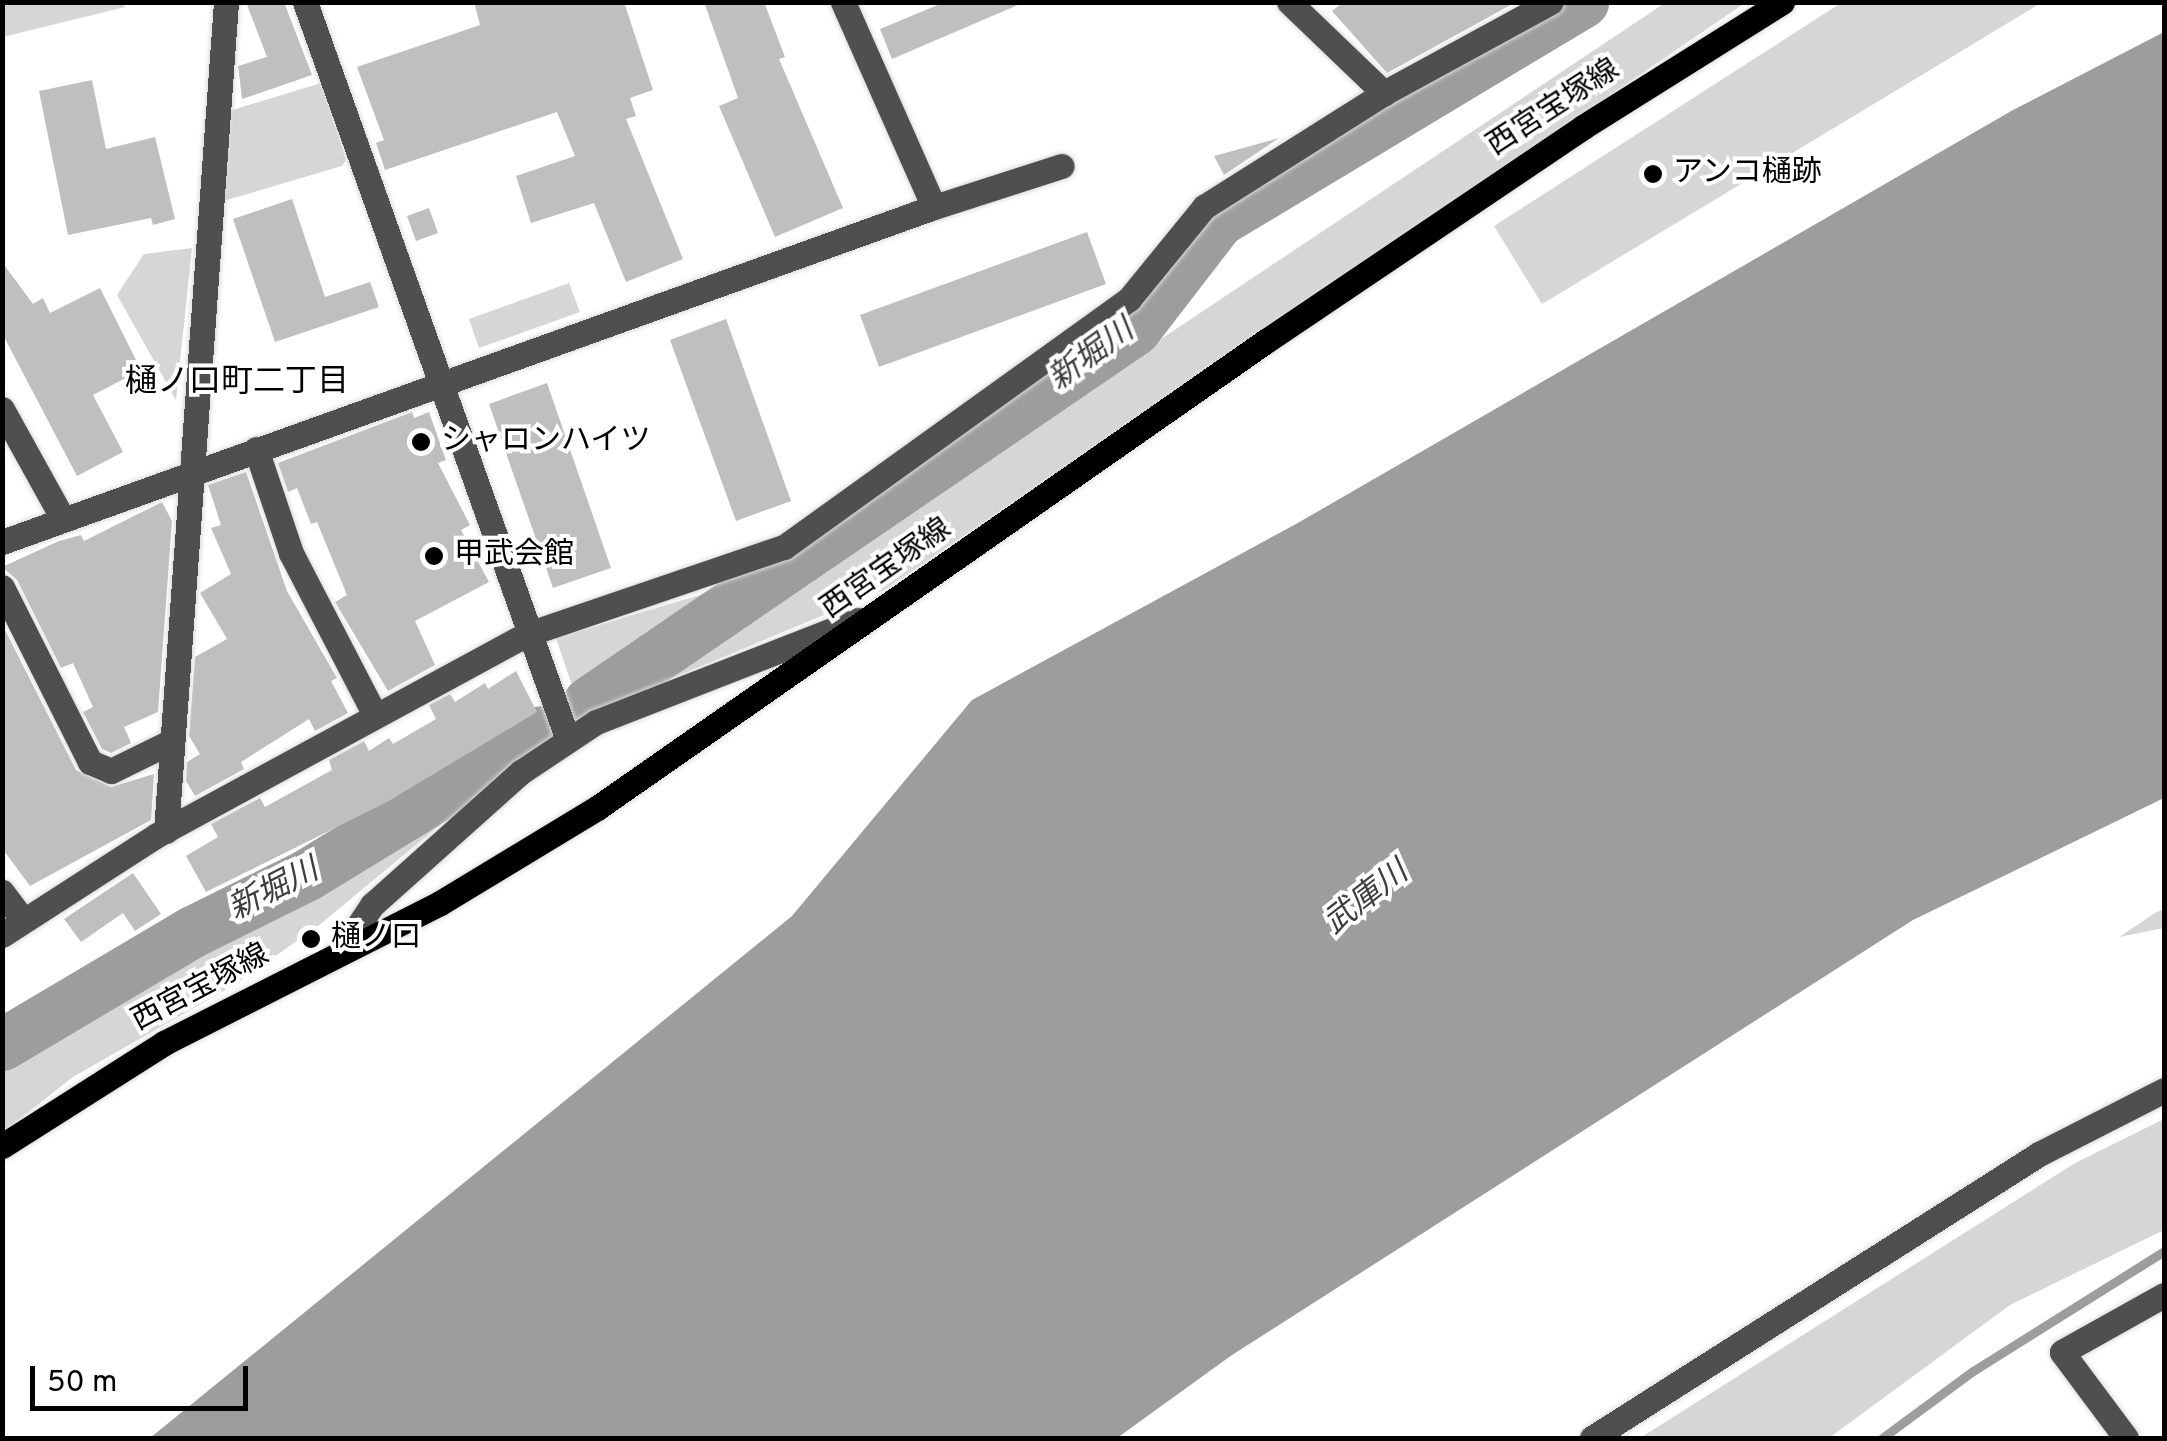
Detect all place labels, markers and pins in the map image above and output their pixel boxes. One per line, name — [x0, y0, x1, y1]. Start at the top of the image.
place label: アンコ樋跡 — [1673, 156, 1823, 192]
marker: アンコ樋跡 — [1642, 163, 1664, 185]
place label: シャロンハイツ — [441, 424, 651, 460]
marker: シャロンハイツ — [410, 431, 432, 453]
place label: 甲武会館 — [454, 538, 574, 574]
marker: 甲武会館 — [423, 545, 445, 567]
place label: 樋ノ口 — [331, 921, 421, 957]
marker: 樋ノ口 — [300, 928, 322, 950]

